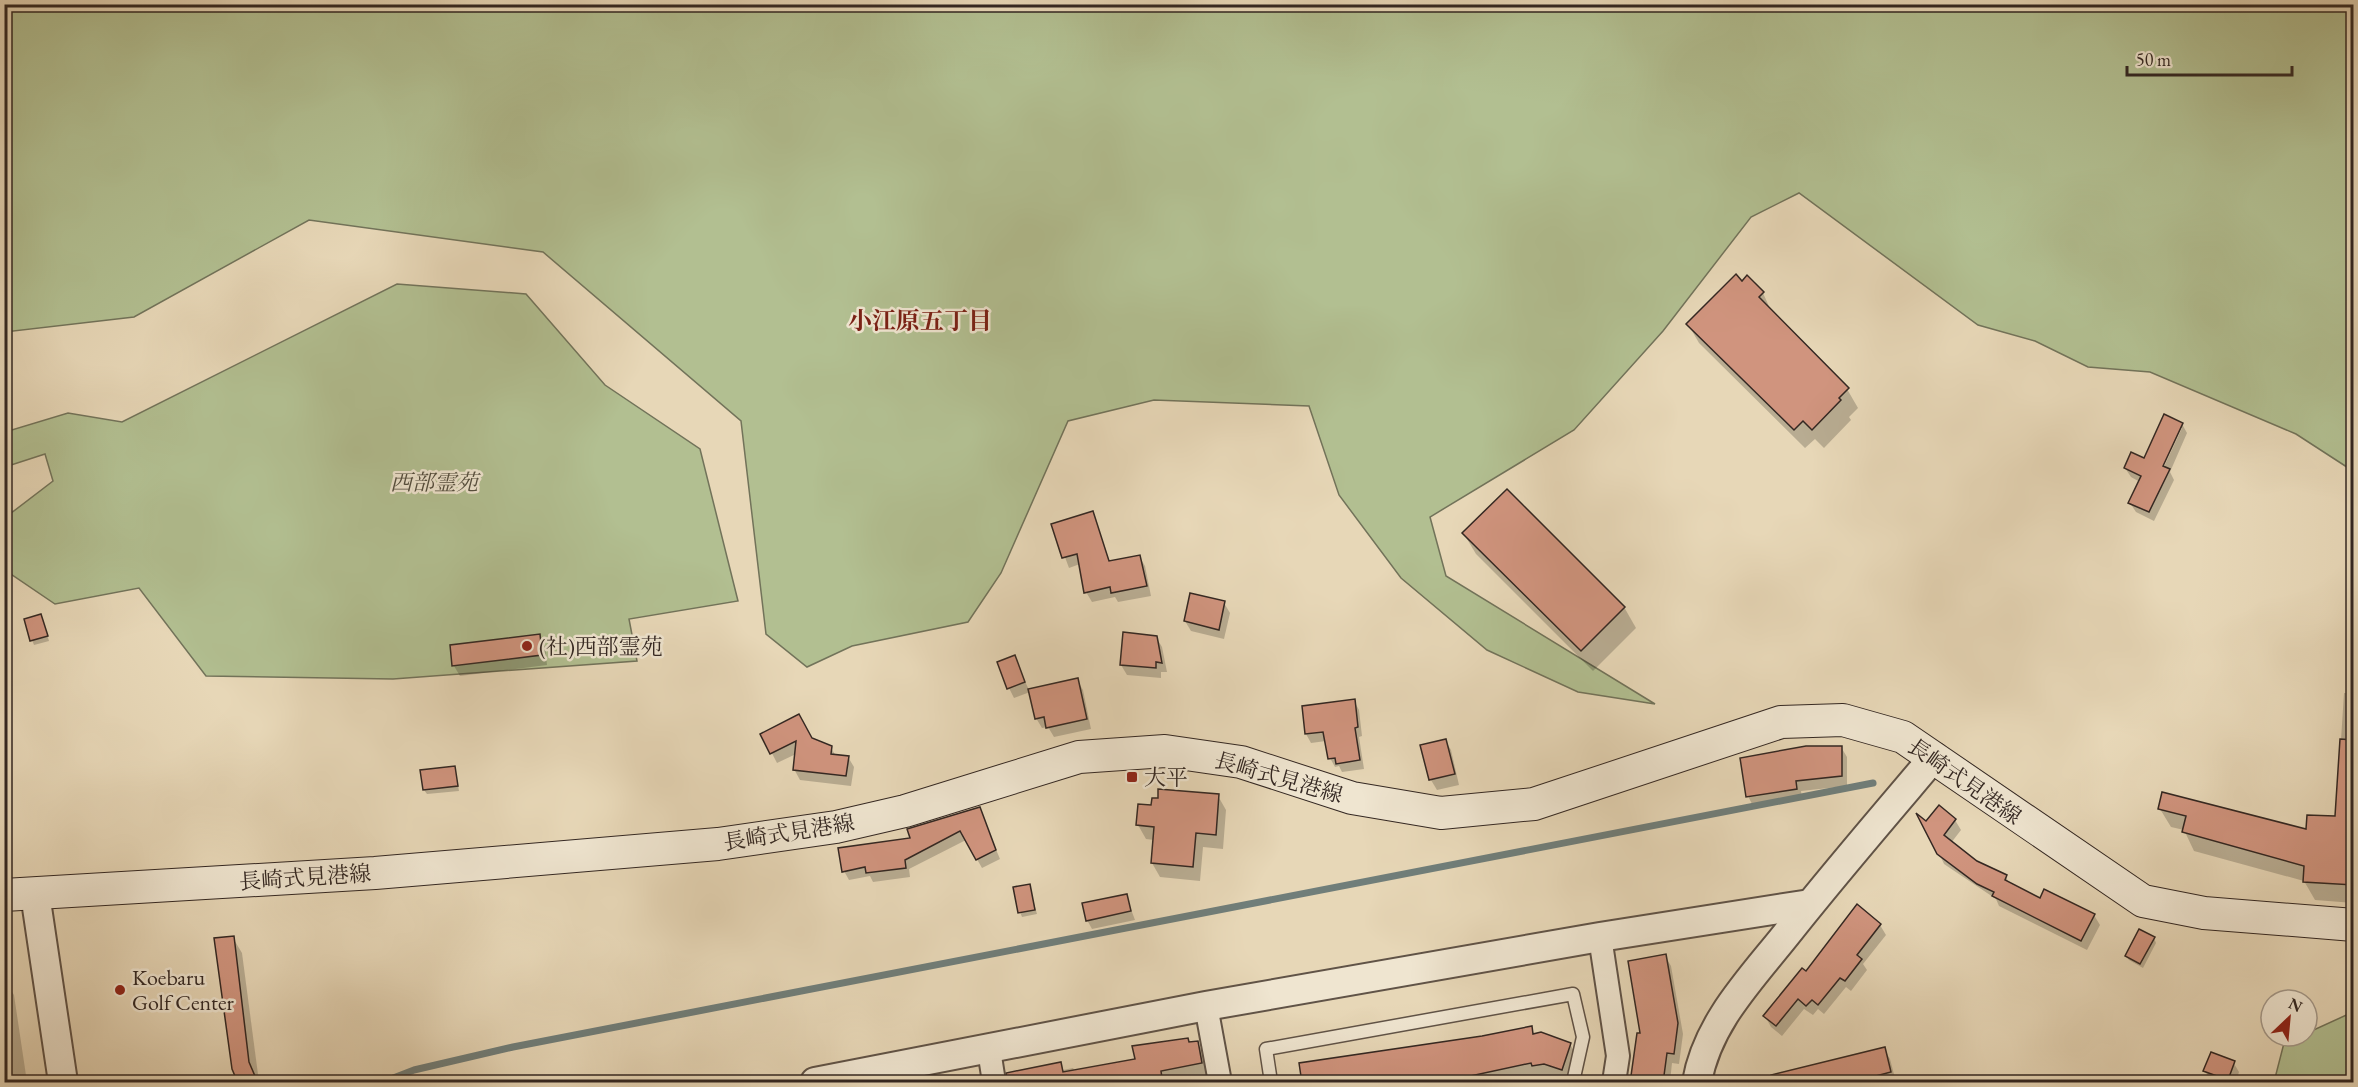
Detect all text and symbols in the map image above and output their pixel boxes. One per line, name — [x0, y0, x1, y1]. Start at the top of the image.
scale bar — [2127, 39, 2292, 77]
text: 50 m — [2136, 48, 2171, 71]
district label: 小江原五丁目 — [848, 305, 992, 336]
park label: 西部霊苑 — [390, 468, 481, 497]
place label: (社)西部霊苑 — [539, 632, 663, 661]
marker: (社)西部霊苑 — [520, 639, 534, 653]
street label: 長崎式見港線 — [1902, 732, 2027, 831]
street label: 長崎式見港線 — [1211, 745, 1346, 810]
place label: 大平 — [1144, 763, 1188, 792]
marker: 大平 — [1125, 770, 1139, 784]
street label: 長崎式見港線 — [722, 808, 857, 857]
street label: 長崎式見港線 — [238, 858, 372, 897]
place label: Koebaru Golf Center — [132, 963, 235, 1017]
marker: Koebaru Golf Center — [113, 983, 127, 997]
north arrow — [2259, 988, 2319, 1048]
text: N — [2285, 993, 2306, 1017]

